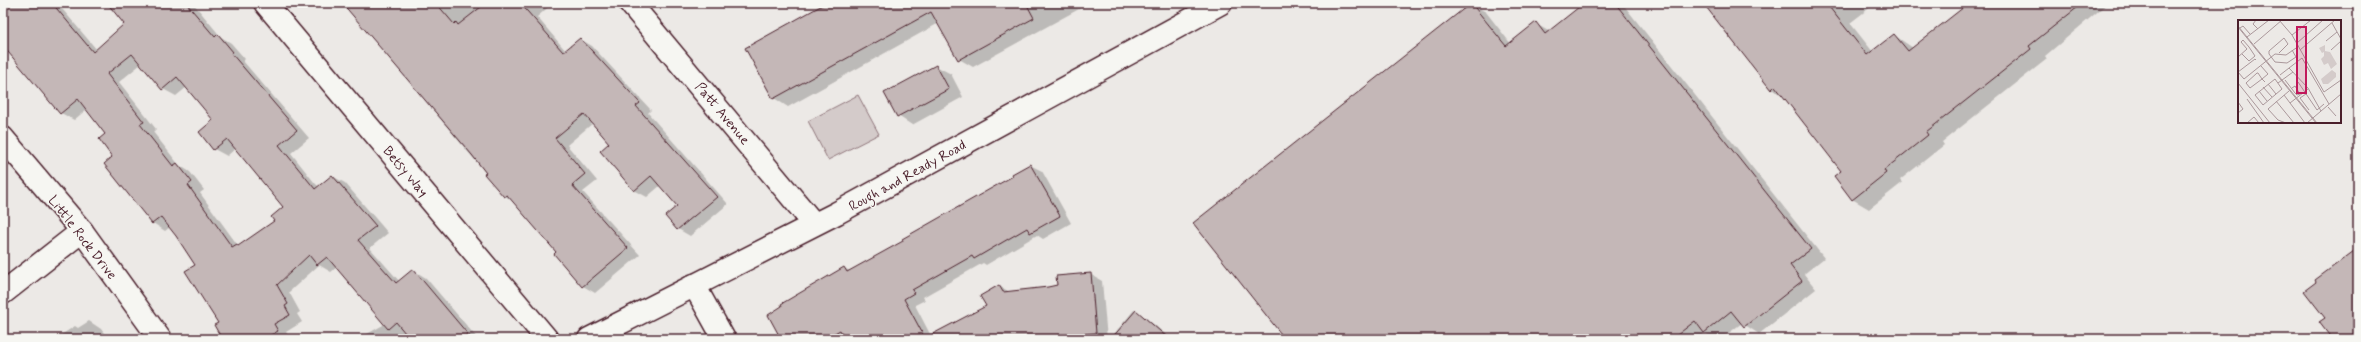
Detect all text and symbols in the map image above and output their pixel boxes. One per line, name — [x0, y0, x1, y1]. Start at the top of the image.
inset map — [2238, 20, 2341, 123]
street label: Patt Avenue — [691, 79, 754, 149]
street label: Rough and Ready Road — [846, 136, 970, 217]
street label: Betsy Way — [379, 142, 432, 201]
street label: Little Rock Drive — [44, 192, 121, 283]

